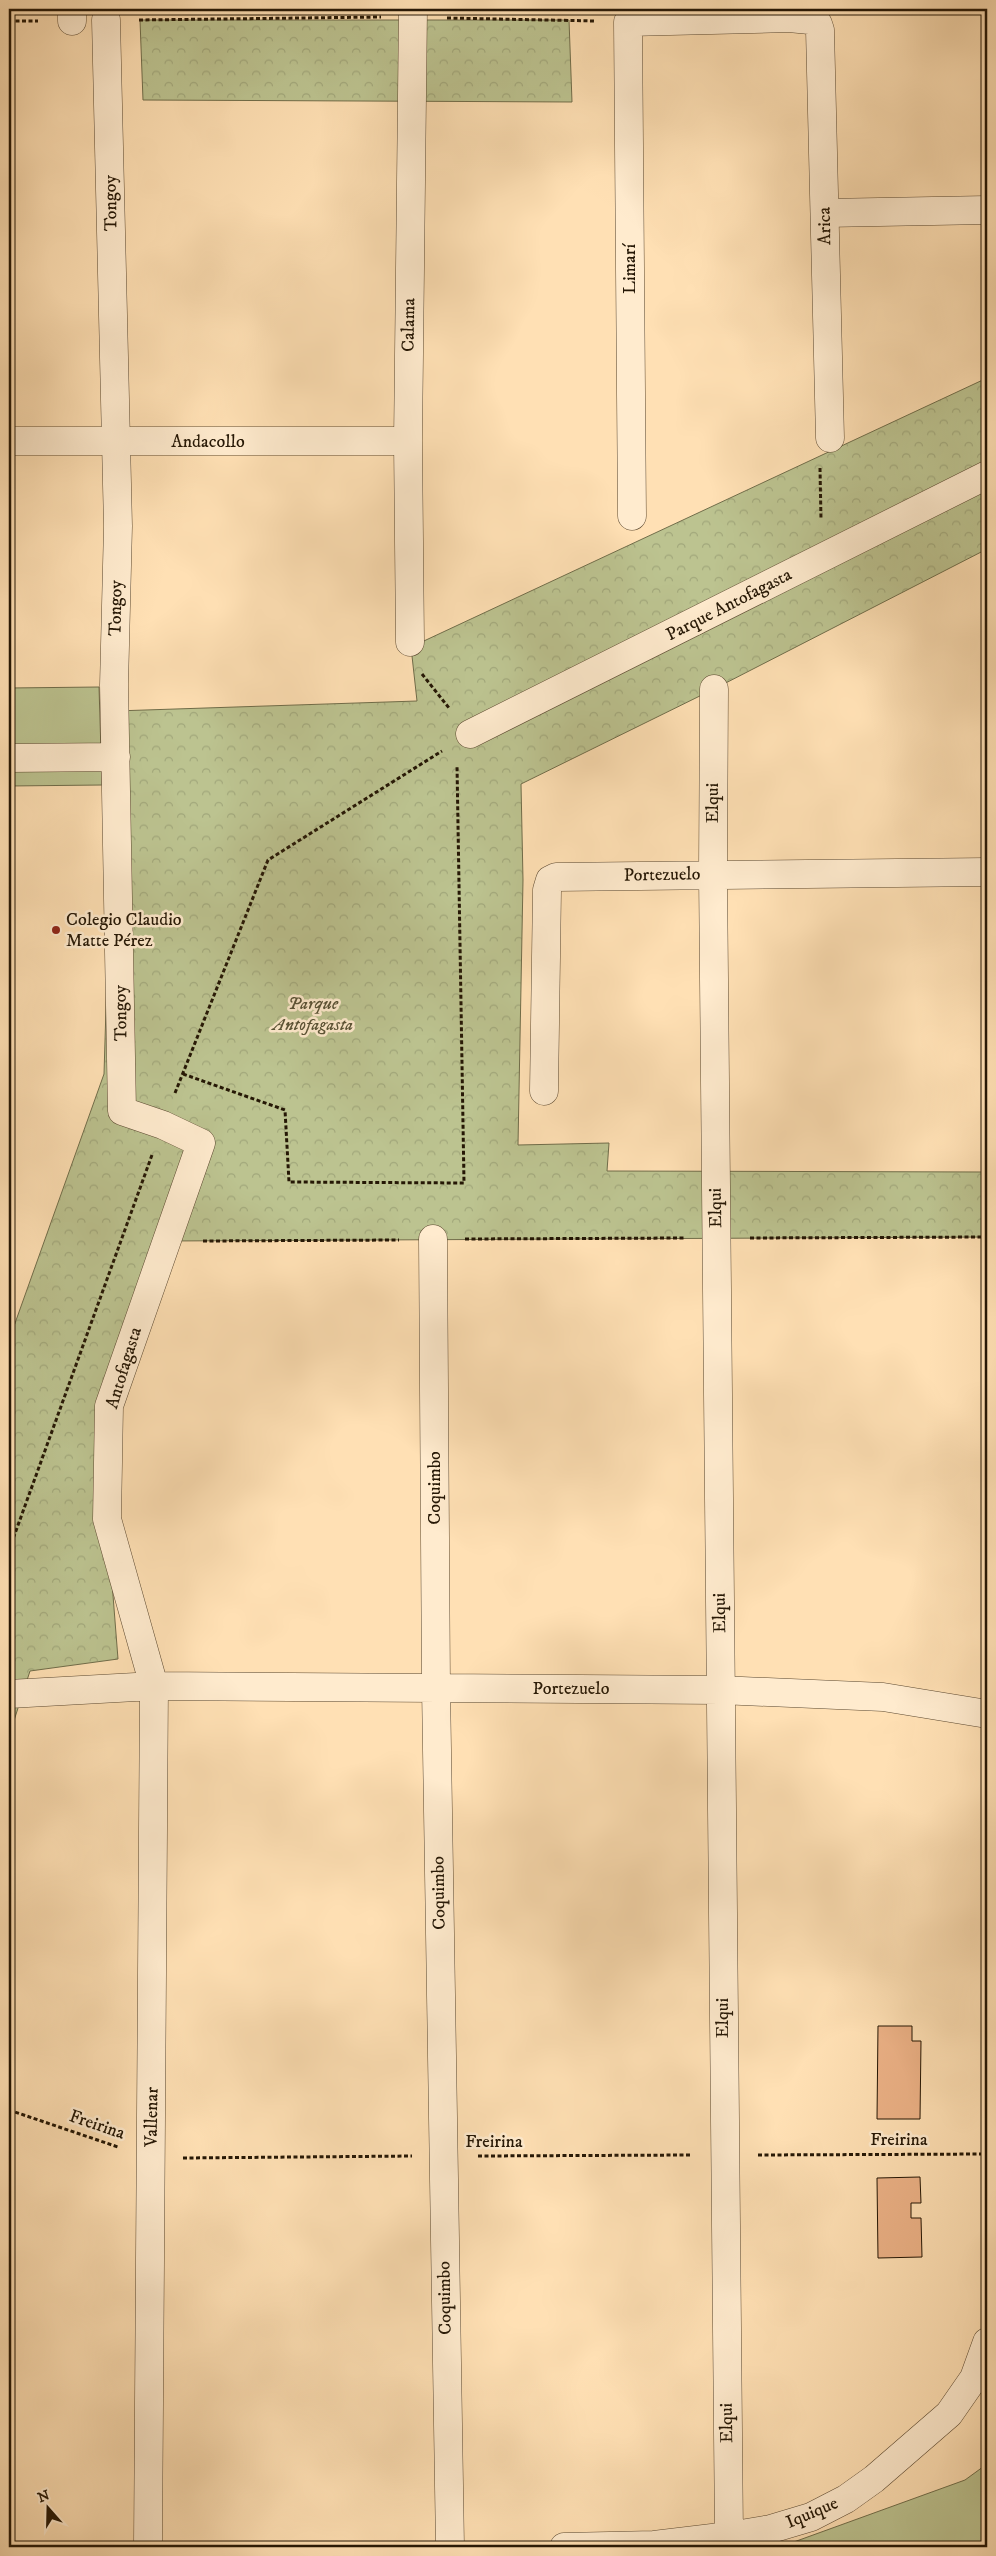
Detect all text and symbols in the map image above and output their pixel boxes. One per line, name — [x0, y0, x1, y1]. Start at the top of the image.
street label: Tongoy — [100, 174, 122, 231]
street label: Arica — [814, 206, 836, 245]
street label: Limarí — [619, 243, 641, 294]
street label: Calama — [398, 298, 420, 352]
street label: Andacollo — [171, 431, 245, 453]
street label: Parque Antofagasta — [662, 564, 796, 646]
street label: Tongoy — [105, 579, 127, 636]
street label: Elqui — [702, 783, 724, 823]
street label: Portezuelo — [623, 863, 701, 887]
place label: Colegio Claudio Matte Pérez — [66, 909, 182, 952]
marker: Colegio Claudio Matte Pérez — [50, 924, 62, 936]
street label: Tongoy — [110, 984, 132, 1041]
park label: Parque Antofagasta — [271, 993, 353, 1036]
street label: Elqui — [705, 1188, 727, 1228]
street label: Antofagasta — [101, 1324, 147, 1412]
street label: Coquimbo — [424, 1451, 446, 1525]
street label: Elqui — [709, 1593, 731, 1633]
street label: Portezuelo — [533, 1678, 610, 1700]
street label: Coquimbo — [427, 1856, 451, 1930]
street label: Elqui — [712, 1998, 734, 2038]
street label: Vallenar — [140, 2087, 164, 2148]
street label: Freirina — [66, 2105, 128, 2145]
street label: Freirina — [870, 2129, 928, 2151]
street label: Freirina — [465, 2131, 523, 2153]
street label: Coquimbo — [433, 2261, 457, 2335]
street label: Elqui — [716, 2403, 738, 2443]
north arrow — [22, 2484, 72, 2534]
text: N — [35, 2486, 53, 2507]
street label: Iquique — [783, 2492, 841, 2534]

